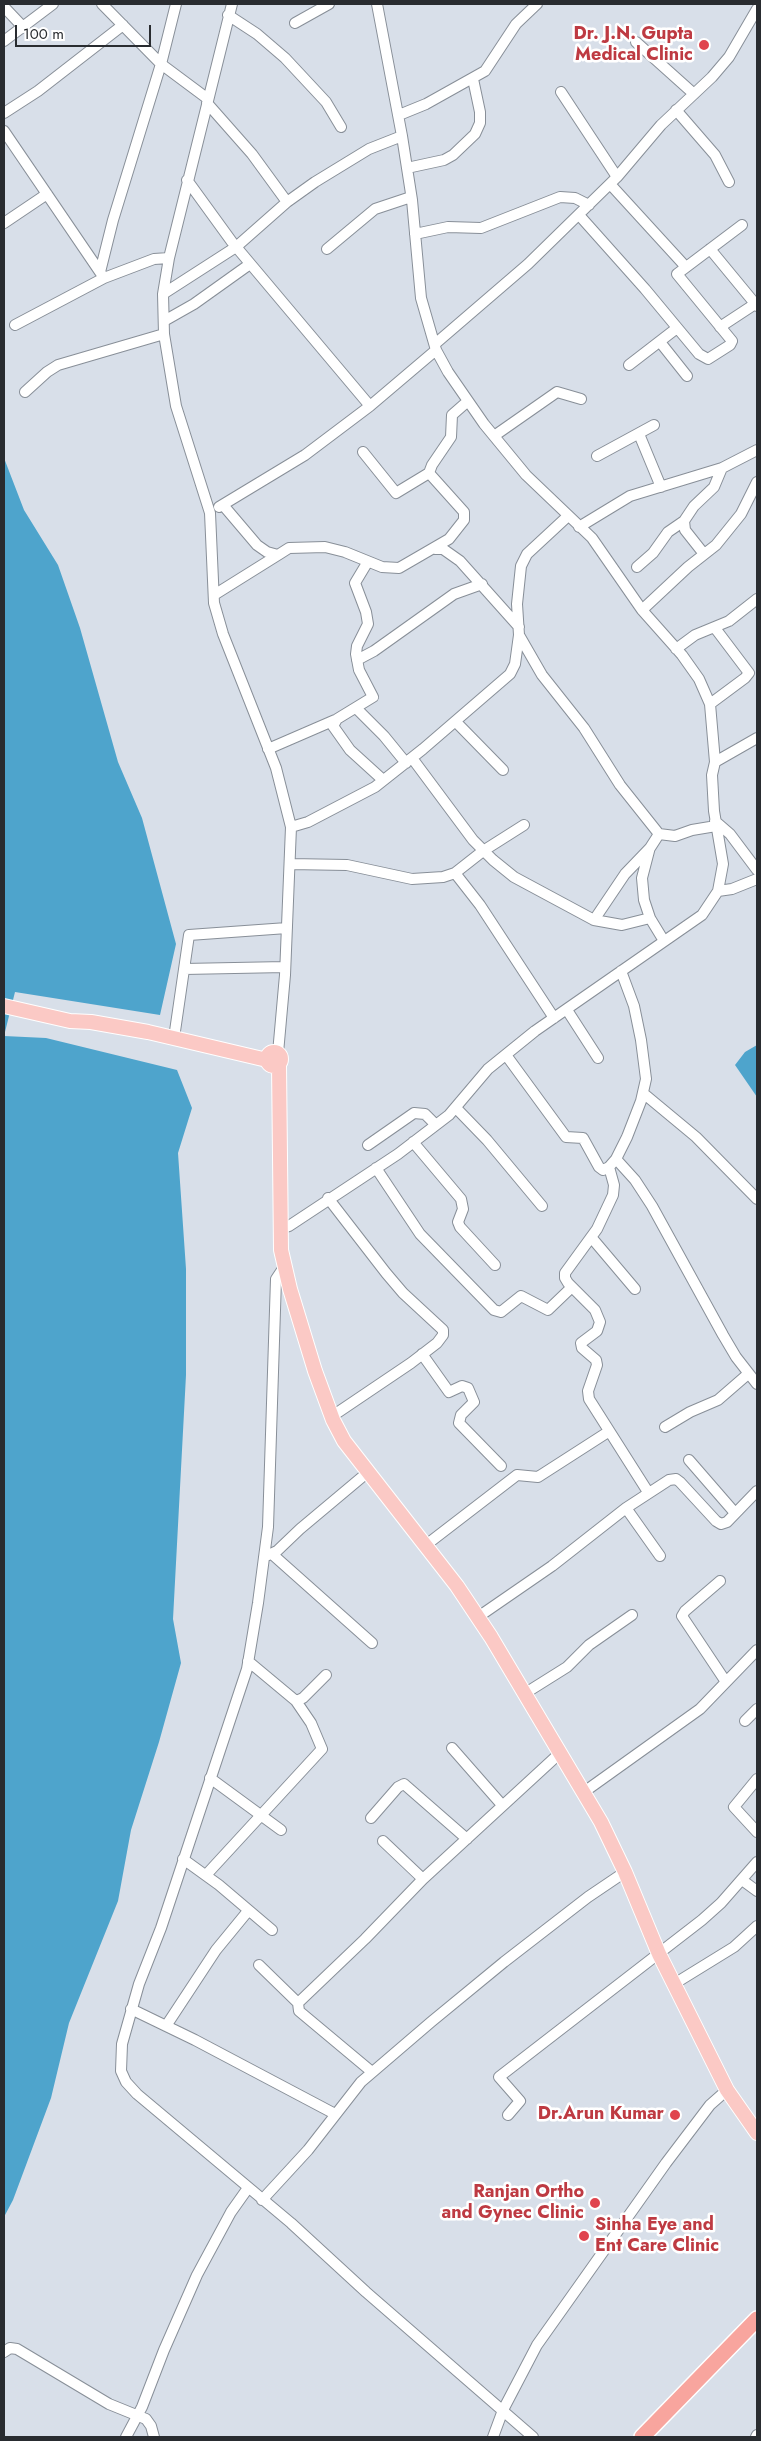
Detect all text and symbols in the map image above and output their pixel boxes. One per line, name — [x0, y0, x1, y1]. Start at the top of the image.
scale bar — [18, 15, 154, 47]
text: 100 m — [23, 23, 64, 45]
place label: Dr. J.N. Gupta Medical Clinic — [574, 24, 693, 66]
marker: Dr. J.N. Gupta Medical Clinic — [697, 38, 711, 52]
place label: Dr.Arun Kumar — [538, 2104, 664, 2126]
marker: Dr.Arun Kumar — [668, 2108, 682, 2122]
place label: Ranjan Ortho and Gynec Clinic — [442, 2182, 584, 2224]
marker: Ranjan Ortho and Gynec Clinic — [588, 2196, 602, 2210]
place label: Sinha Eye and Ent Care Clinic — [595, 2215, 719, 2258]
marker: Sinha Eye and Ent Care Clinic — [577, 2229, 591, 2243]

